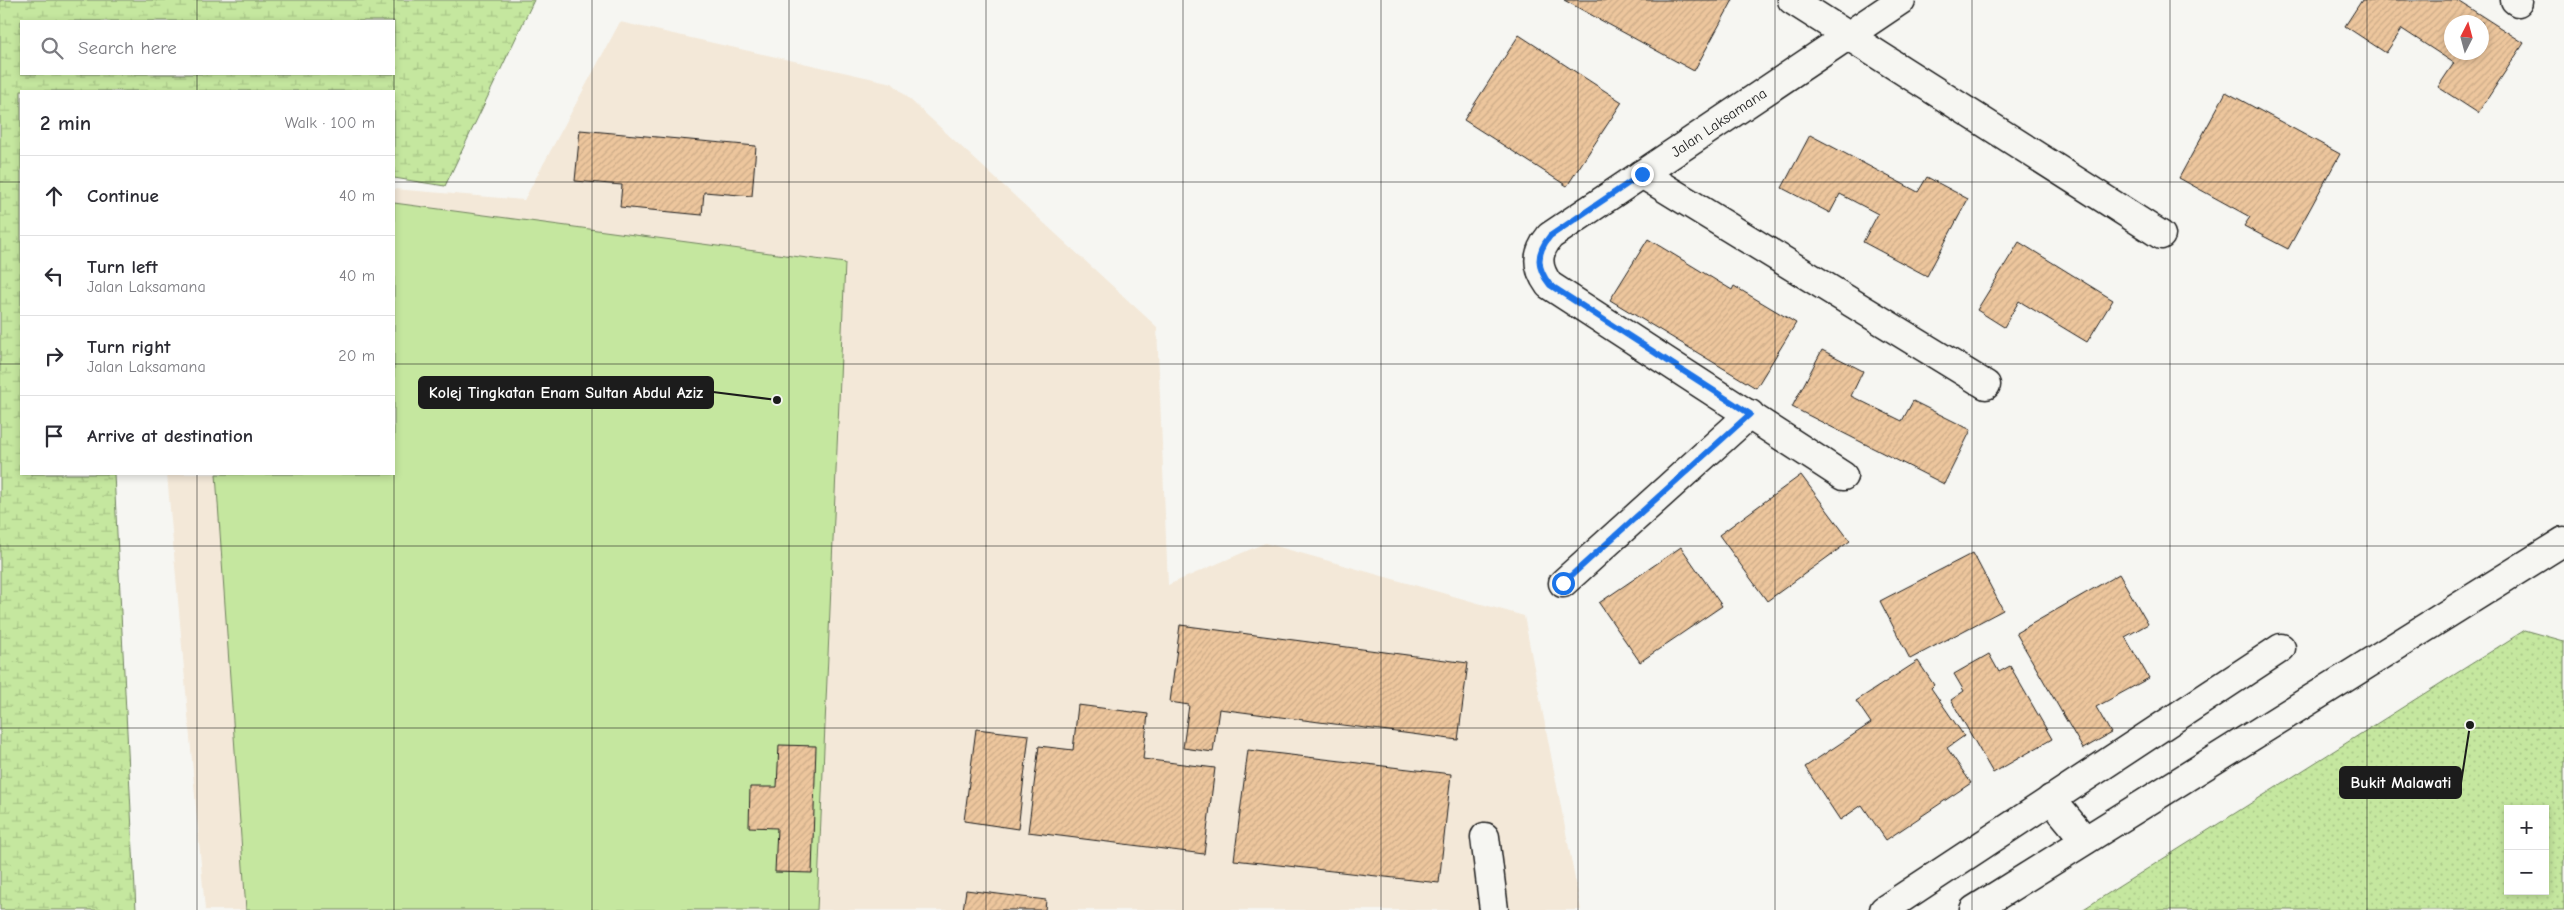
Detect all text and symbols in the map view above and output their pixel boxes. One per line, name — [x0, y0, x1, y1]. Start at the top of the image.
north arrow — [2444, 15, 2489, 60]
search box — [20, 20, 395, 75]
icon: search — [38, 34, 66, 62]
text: Search here — [78, 37, 177, 59]
street label: Jalan Laksamana — [1668, 84, 1770, 161]
text: 2 min — [40, 111, 91, 135]
text: Walk · 100 m — [285, 114, 375, 132]
route end — [1631, 163, 1654, 186]
icon: ahead — [40, 182, 68, 210]
text: Continue — [87, 185, 159, 207]
text: 40 m — [339, 187, 375, 205]
text: Turn left — [87, 256, 158, 278]
icon: left — [40, 262, 68, 290]
text: 40 m — [339, 267, 375, 285]
text: Jalan Laksamana — [87, 278, 206, 296]
text: Turn right — [87, 336, 171, 358]
icon: right — [40, 342, 68, 370]
text: 20 m — [338, 347, 375, 365]
text: Jalan Laksamana — [87, 358, 206, 376]
callout: Kolej Tingkatan Enam Sultan Abdul Aziz — [419, 377, 713, 408]
text: Kolej Tingkatan Enam Sultan Abdul Aziz — [429, 384, 703, 402]
icon: arrive — [40, 422, 68, 450]
text: Arrive at destination — [87, 425, 253, 447]
route start — [1552, 572, 1575, 595]
callout: Bukit Malawati — [2340, 767, 2461, 798]
text: Bukit Malawati — [2351, 774, 2451, 792]
map controls — [2504, 805, 2549, 895]
button: + — [2504, 805, 2549, 850]
button: − — [2504, 850, 2549, 895]

